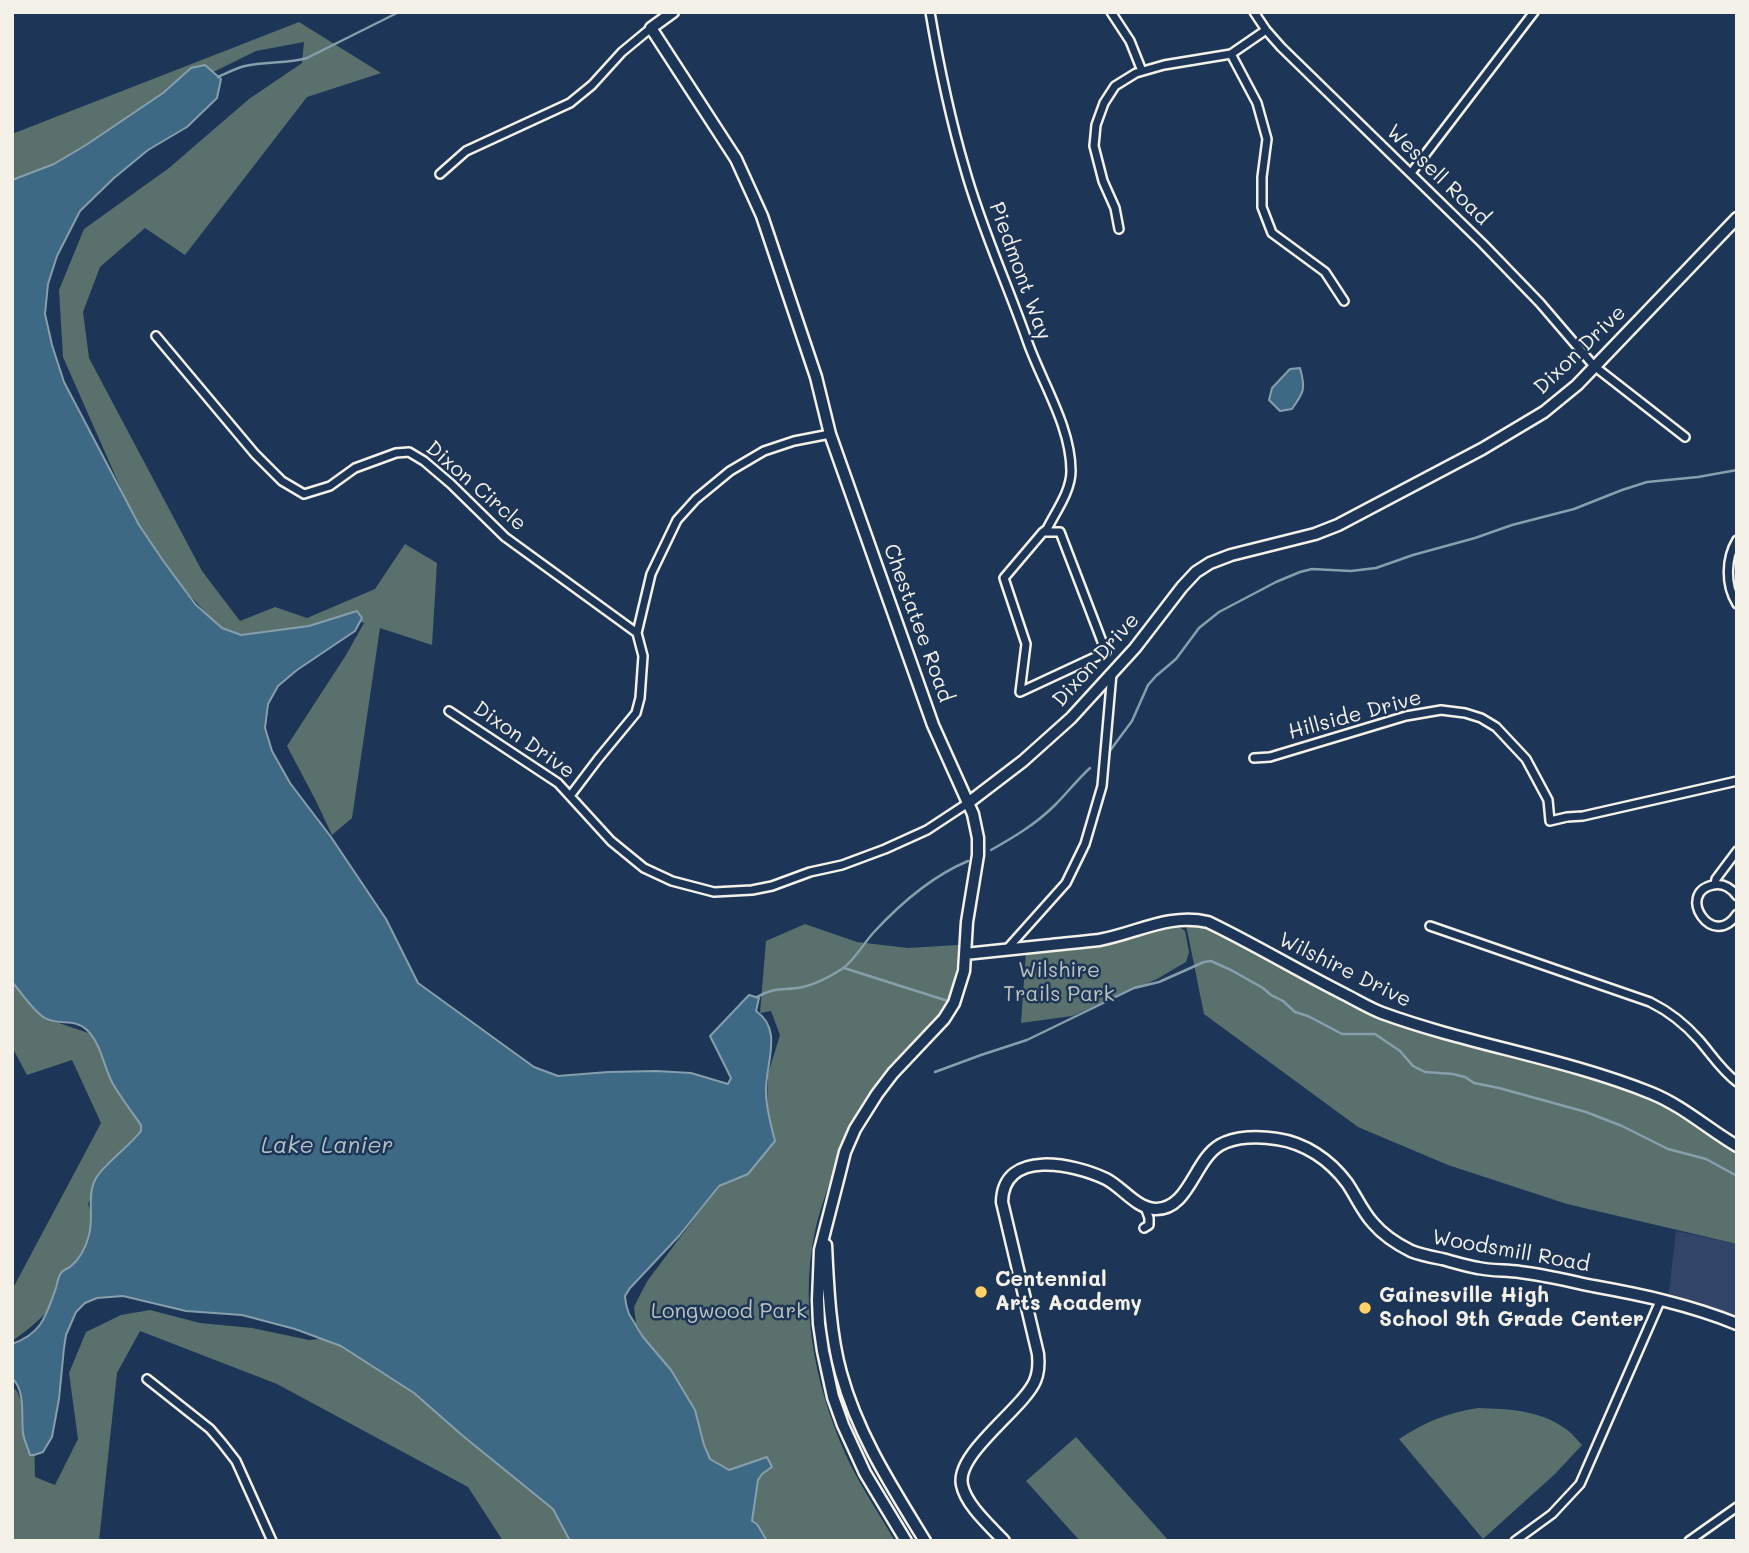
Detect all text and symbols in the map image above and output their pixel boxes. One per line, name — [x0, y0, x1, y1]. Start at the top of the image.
street label: Wessell Road — [1381, 119, 1495, 231]
street label: Piedmont Way — [983, 199, 1057, 343]
street label: Dixon Drive — [1529, 300, 1631, 400]
street label: Dixon Circle — [421, 436, 531, 536]
street label: Chestatee Road — [878, 540, 958, 706]
street label: Dixon Drive — [1047, 608, 1145, 712]
street label: Hillside Drive — [1286, 685, 1424, 745]
street label: Dixon Drive — [469, 696, 579, 784]
street label: Wilshire Drive — [1275, 927, 1415, 1013]
park label: Wilshire Trails Park — [1003, 958, 1115, 1008]
water label: Lake Lanier — [261, 1132, 393, 1160]
street label: Woodsmill Road — [1430, 1225, 1592, 1277]
place label: Centennial Arts Academy — [995, 1267, 1142, 1317]
place label: Gainesville High School 9th Grade Center — [1379, 1283, 1644, 1333]
marker: Centennial Arts Academy — [973, 1284, 989, 1300]
park label: Longwood Park — [651, 1299, 807, 1325]
marker: Gainesville High School 9th Grade Center — [1357, 1300, 1373, 1316]

